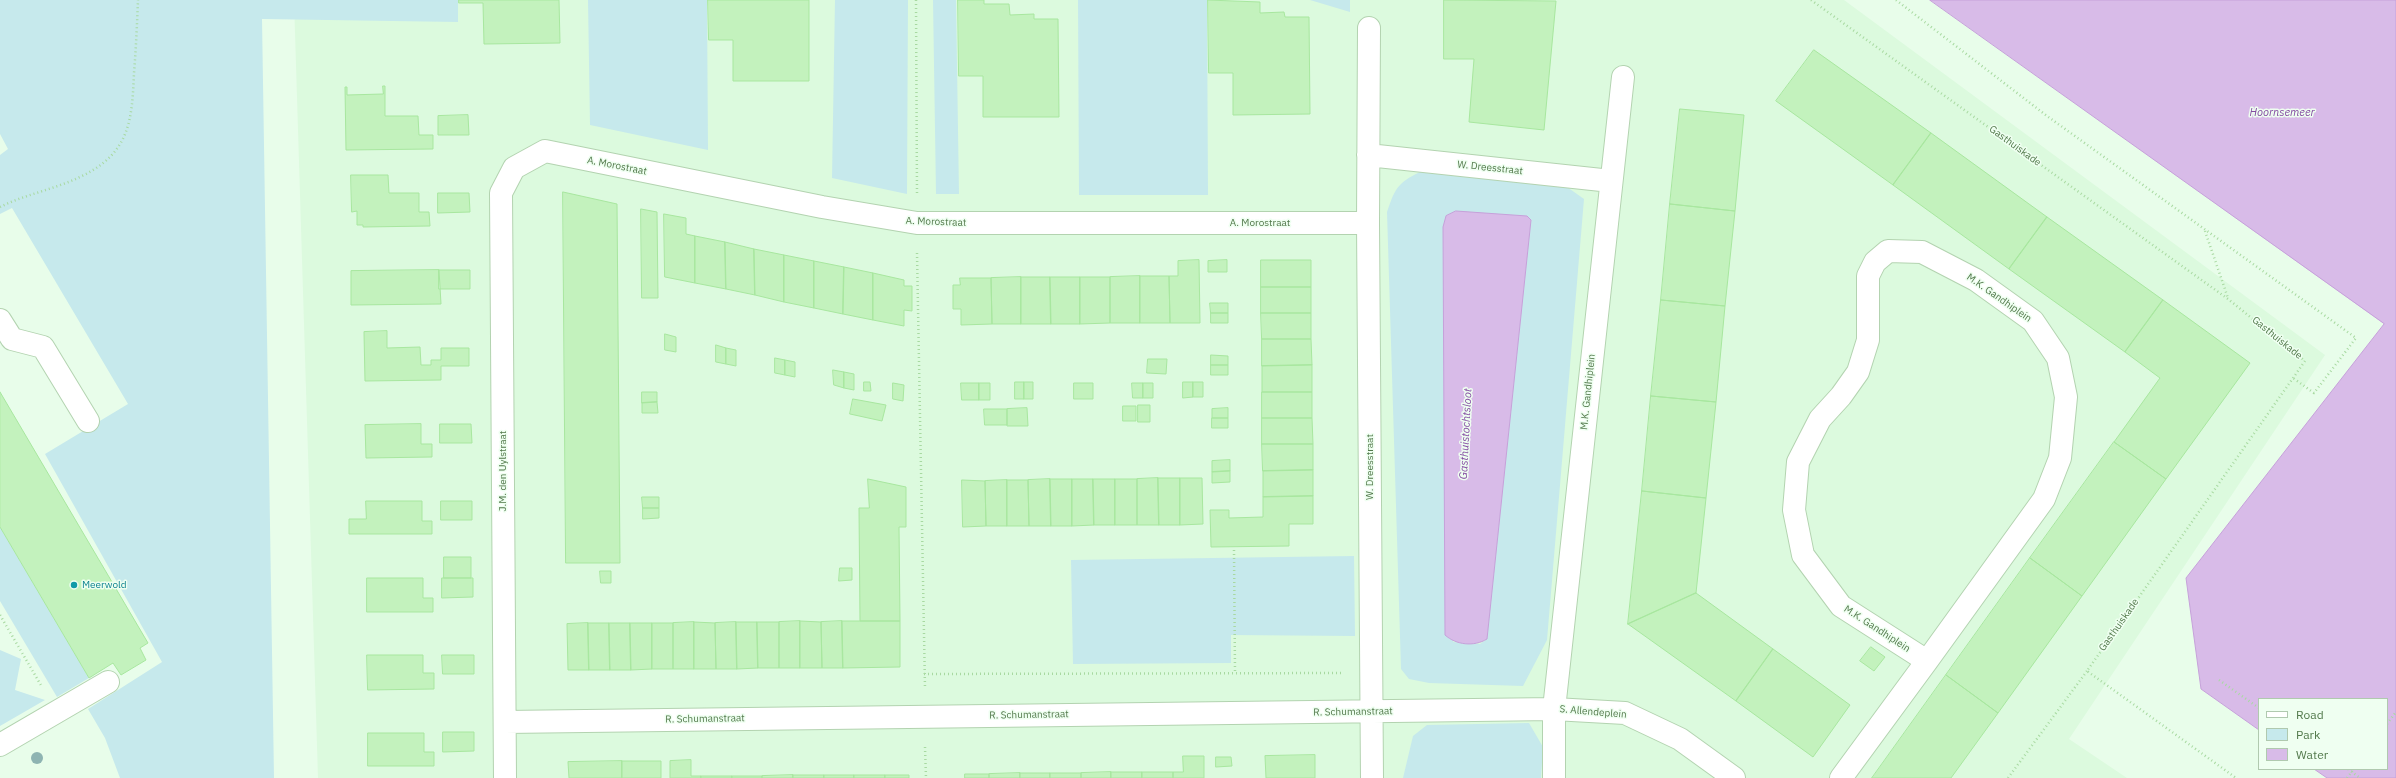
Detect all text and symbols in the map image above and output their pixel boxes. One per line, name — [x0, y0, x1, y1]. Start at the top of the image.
water label: Hoornsemeer — [2249, 106, 2315, 120]
street label: Gasthuiskade — [1987, 123, 2043, 169]
street label: A. Morostraat — [586, 154, 648, 178]
street label: W. Dreesstraat — [1457, 159, 1523, 177]
street label: A. Morostraat — [905, 215, 967, 229]
street label: A. Morostraat — [1230, 217, 1290, 229]
street label: M.K. Gandhiplein — [1964, 271, 2034, 325]
street label: Gasthuiskade — [2249, 314, 2305, 362]
street label: M.K. Gandhiplein — [1578, 353, 1598, 431]
water label: Gasthuistochtsloot — [1457, 388, 1475, 480]
street label: J.M. den Uylstraat — [497, 431, 509, 511]
street label: W. Dreesstraat — [1364, 434, 1376, 500]
place label: Meerwold — [82, 579, 127, 591]
marker: Meerwold — [69, 580, 79, 590]
street label: Gasthuiskade — [2097, 597, 2141, 653]
street label: M.K. Gandhiplein — [1842, 603, 1912, 655]
legend — [2258, 698, 2388, 770]
street label: S. Allendeplein — [1559, 703, 1627, 721]
street label: R. Schumanstraat — [1313, 705, 1393, 719]
text: Road — [2296, 707, 2324, 722]
street label: R. Schumanstraat — [989, 708, 1069, 722]
street label: R. Schumanstraat — [665, 712, 745, 726]
text: Park — [2296, 727, 2320, 742]
text: Water — [2296, 747, 2328, 762]

